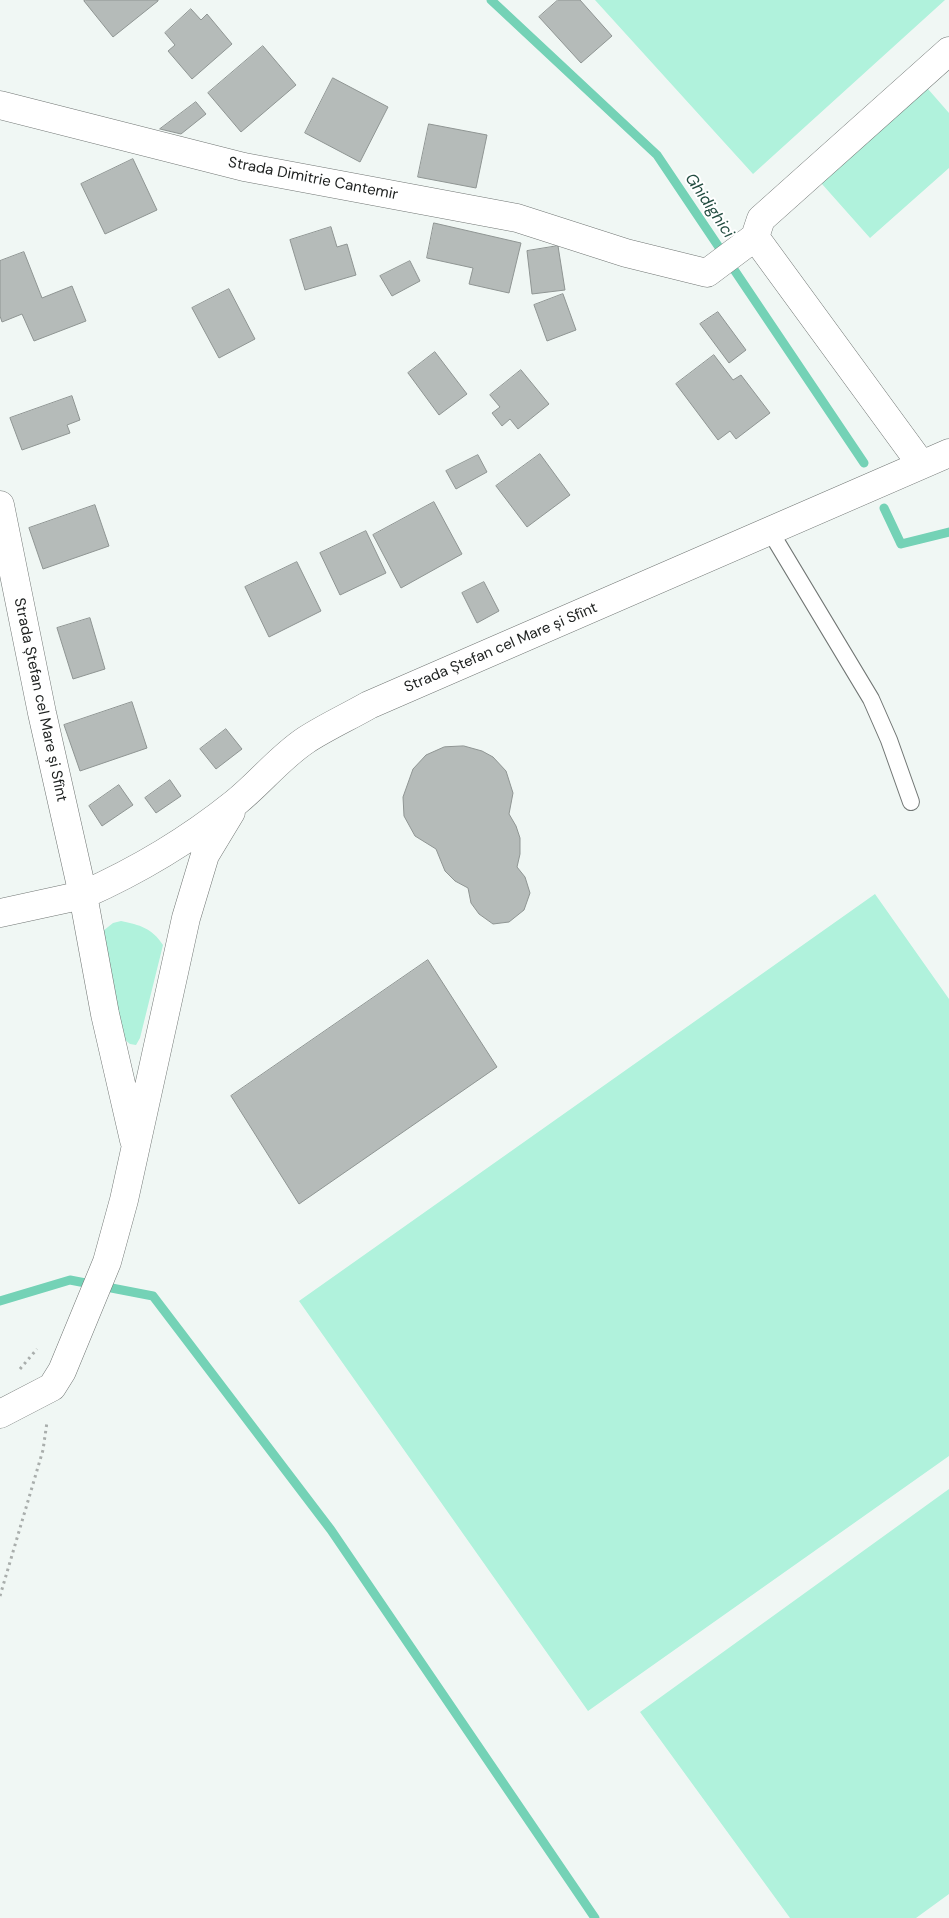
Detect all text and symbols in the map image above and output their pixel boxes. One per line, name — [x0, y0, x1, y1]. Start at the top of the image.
street label: Strada Dimitrie Cantemir — [227, 154, 399, 204]
water label: Ghidighici — [680, 170, 738, 242]
street label: Strada Ștefan cel Mare și Sfînt — [10, 596, 70, 804]
street label: Strada Ștefan cel Mare și Sfînt — [402, 599, 600, 697]

